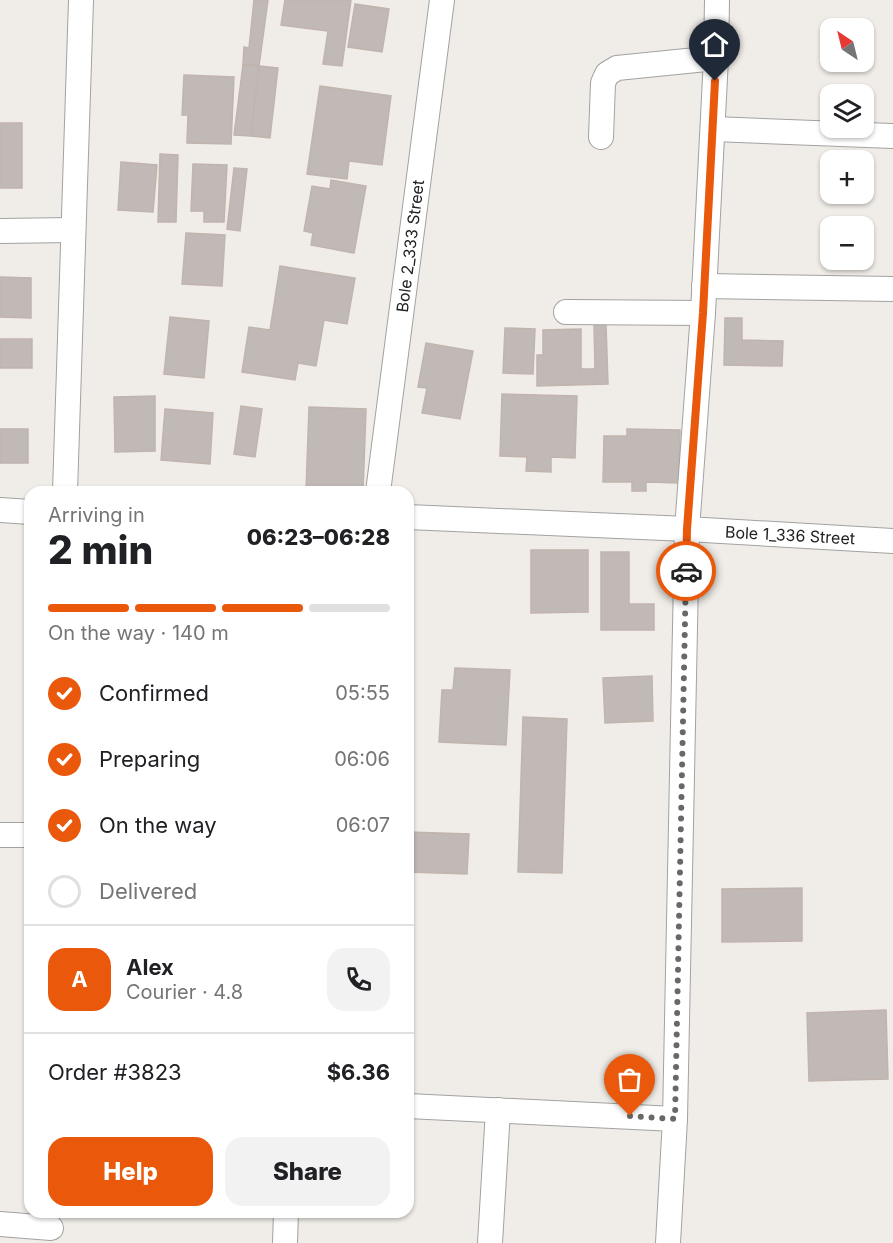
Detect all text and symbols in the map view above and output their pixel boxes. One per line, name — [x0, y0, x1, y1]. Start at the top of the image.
north arrow — [820, 18, 874, 72]
map controls — [820, 18, 874, 270]
pin — [689, 19, 740, 81]
icon: home — [698, 28, 731, 61]
button: layers — [820, 84, 874, 138]
button: + — [820, 150, 874, 204]
street label: Bole 2_333 Street — [392, 179, 428, 313]
button: − — [820, 216, 874, 270]
text: Arriving in — [48, 503, 145, 527]
street label: Bole 1_336 Street — [724, 522, 856, 548]
text: 06:23–06:28 — [247, 524, 390, 550]
text: 2 min — [48, 526, 153, 573]
courier — [656, 541, 716, 601]
icon: car — [670, 555, 703, 588]
text: On the way · 140 m — [48, 621, 229, 645]
icon: check — [48, 677, 81, 710]
text: Confirmed — [99, 680, 209, 706]
text: 05:55 — [335, 681, 390, 705]
icon: check — [48, 743, 81, 776]
text: Preparing — [99, 746, 200, 772]
text: 06:06 — [334, 747, 390, 771]
icon: check — [48, 809, 81, 842]
text: On the way — [99, 812, 217, 838]
text: 06:07 — [336, 813, 390, 837]
text: Delivered — [99, 878, 197, 904]
button: phone — [327, 948, 390, 1011]
text: Alex — [126, 954, 174, 980]
text: A — [71, 966, 88, 992]
text: Courier · 4.8 — [126, 980, 243, 1004]
pin — [604, 1054, 655, 1116]
text: Order #3823 — [48, 1059, 182, 1085]
text: $6.36 — [327, 1059, 390, 1085]
icon: bag — [613, 1063, 646, 1096]
button: Help — [48, 1137, 213, 1206]
button: Share — [225, 1137, 390, 1206]

